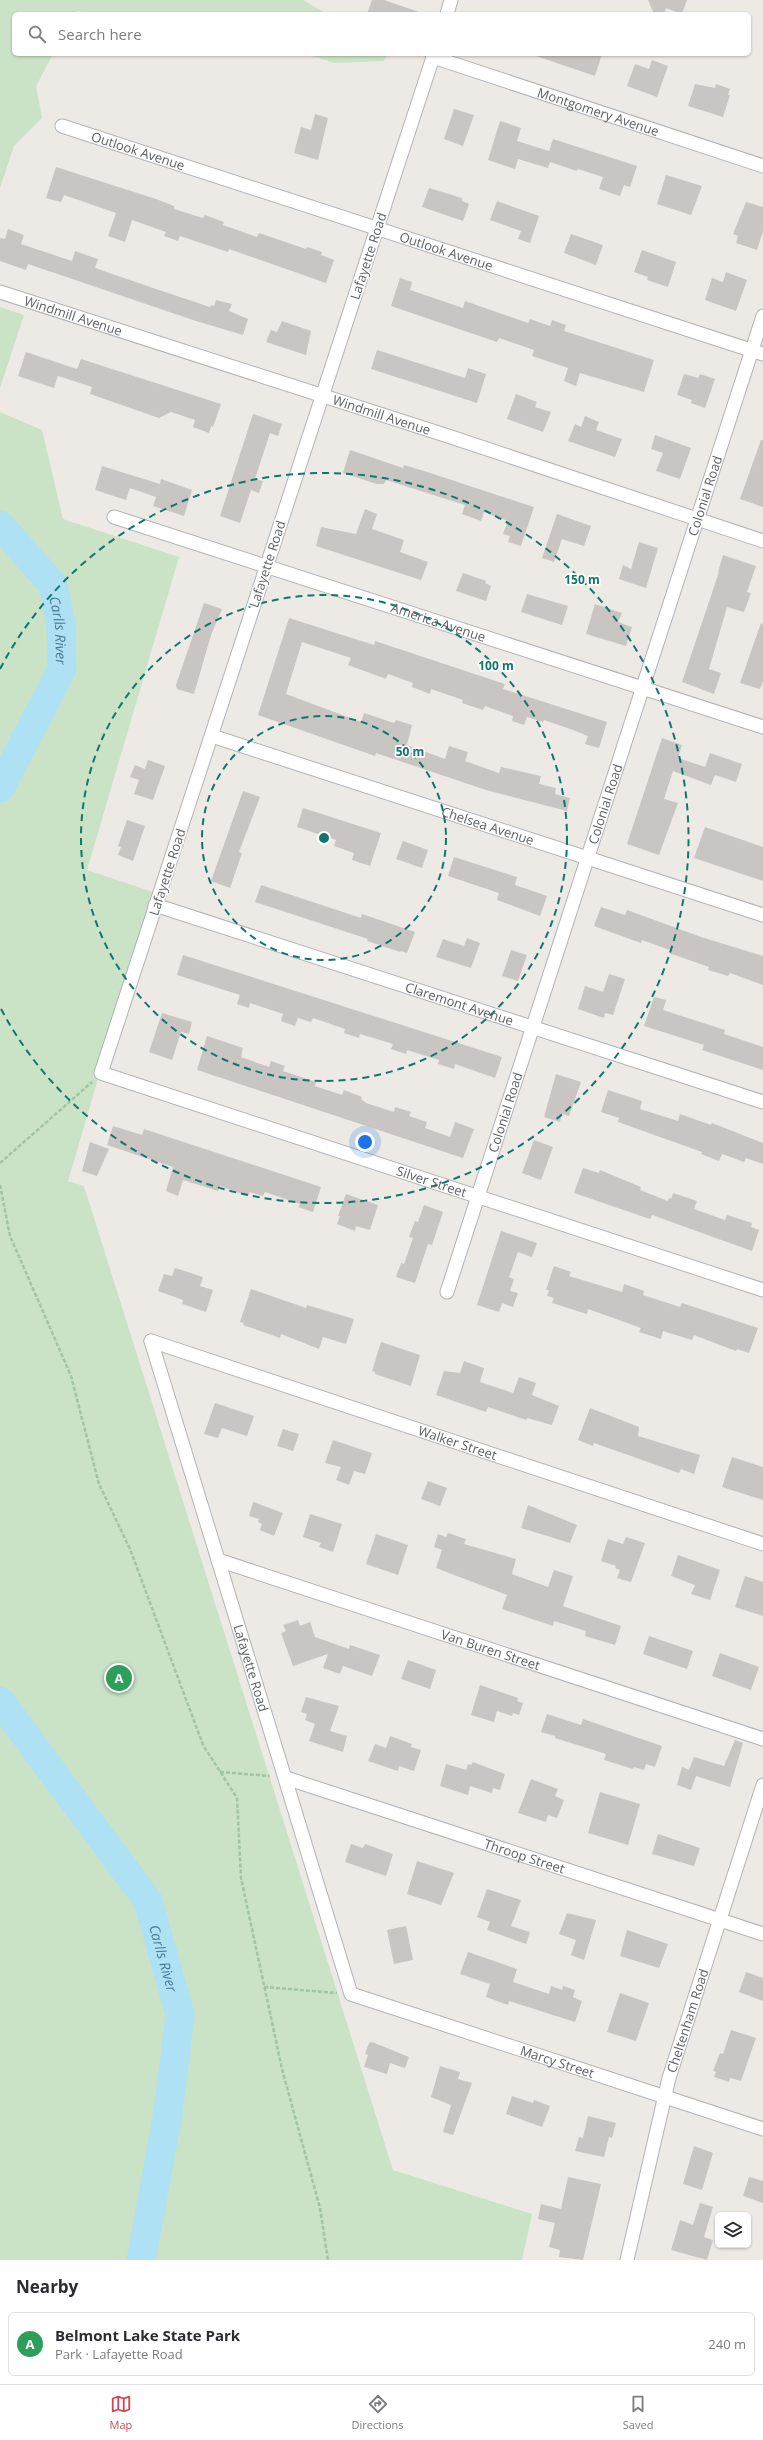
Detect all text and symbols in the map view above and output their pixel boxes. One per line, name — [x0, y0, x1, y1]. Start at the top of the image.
search box — [12, 12, 751, 56]
icon: search — [26, 23, 48, 45]
text: Search here — [58, 24, 142, 44]
street label: Montgomery Avenue — [535, 83, 661, 140]
street label: Outlook Avenue — [89, 127, 187, 174]
street label: Lafayette Road — [345, 210, 391, 302]
street label: Outlook Avenue — [397, 227, 495, 275]
street label: Windmill Avenue — [22, 291, 125, 340]
street label: Windmill Avenue — [330, 391, 433, 439]
street label: Colonial Road — [683, 453, 726, 538]
street label: Lafayette Road — [244, 518, 290, 610]
text: 150 m — [564, 571, 600, 588]
water label: Carlls River — [46, 594, 71, 665]
street label: America Avenue — [389, 598, 488, 646]
text: 100 m — [478, 657, 514, 674]
text: 50 m — [396, 743, 424, 760]
street label: Colonial Road — [584, 761, 626, 846]
street label: Chelsea Avenue — [439, 802, 536, 849]
street label: Lafayette Road — [144, 826, 190, 918]
centre of rings — [317, 831, 331, 845]
street label: Claremont Avenue — [403, 978, 516, 1030]
street label: Colonial Road — [484, 1070, 527, 1155]
your location — [355, 1132, 375, 1152]
street label: Silver Street — [394, 1162, 469, 1201]
street label: Walker Street — [416, 1421, 500, 1464]
street label: Lafayette Road — [229, 1622, 273, 1714]
street label: Van Buren Street — [439, 1625, 543, 1674]
pin: A — [106, 1663, 132, 1693]
street label: Throop Street — [482, 1834, 568, 1878]
water label: Carlls River — [146, 1922, 183, 1994]
street label: Cheltenham Road — [662, 1966, 713, 2075]
street label: Marcy Street — [518, 2041, 597, 2082]
map controls — [715, 2212, 751, 2248]
button: layers — [715, 2212, 751, 2248]
text: Nearby — [16, 2275, 78, 2298]
text: Belmont Lake State Park — [55, 2325, 240, 2345]
text: A — [26, 2335, 34, 2353]
text: 240 m — [708, 2335, 746, 2353]
text: Park · Lafayette Road — [55, 2345, 183, 2363]
tab: Map — [110, 2393, 132, 2432]
tab: Directions — [352, 2393, 404, 2432]
tab: Saved — [623, 2393, 653, 2432]

